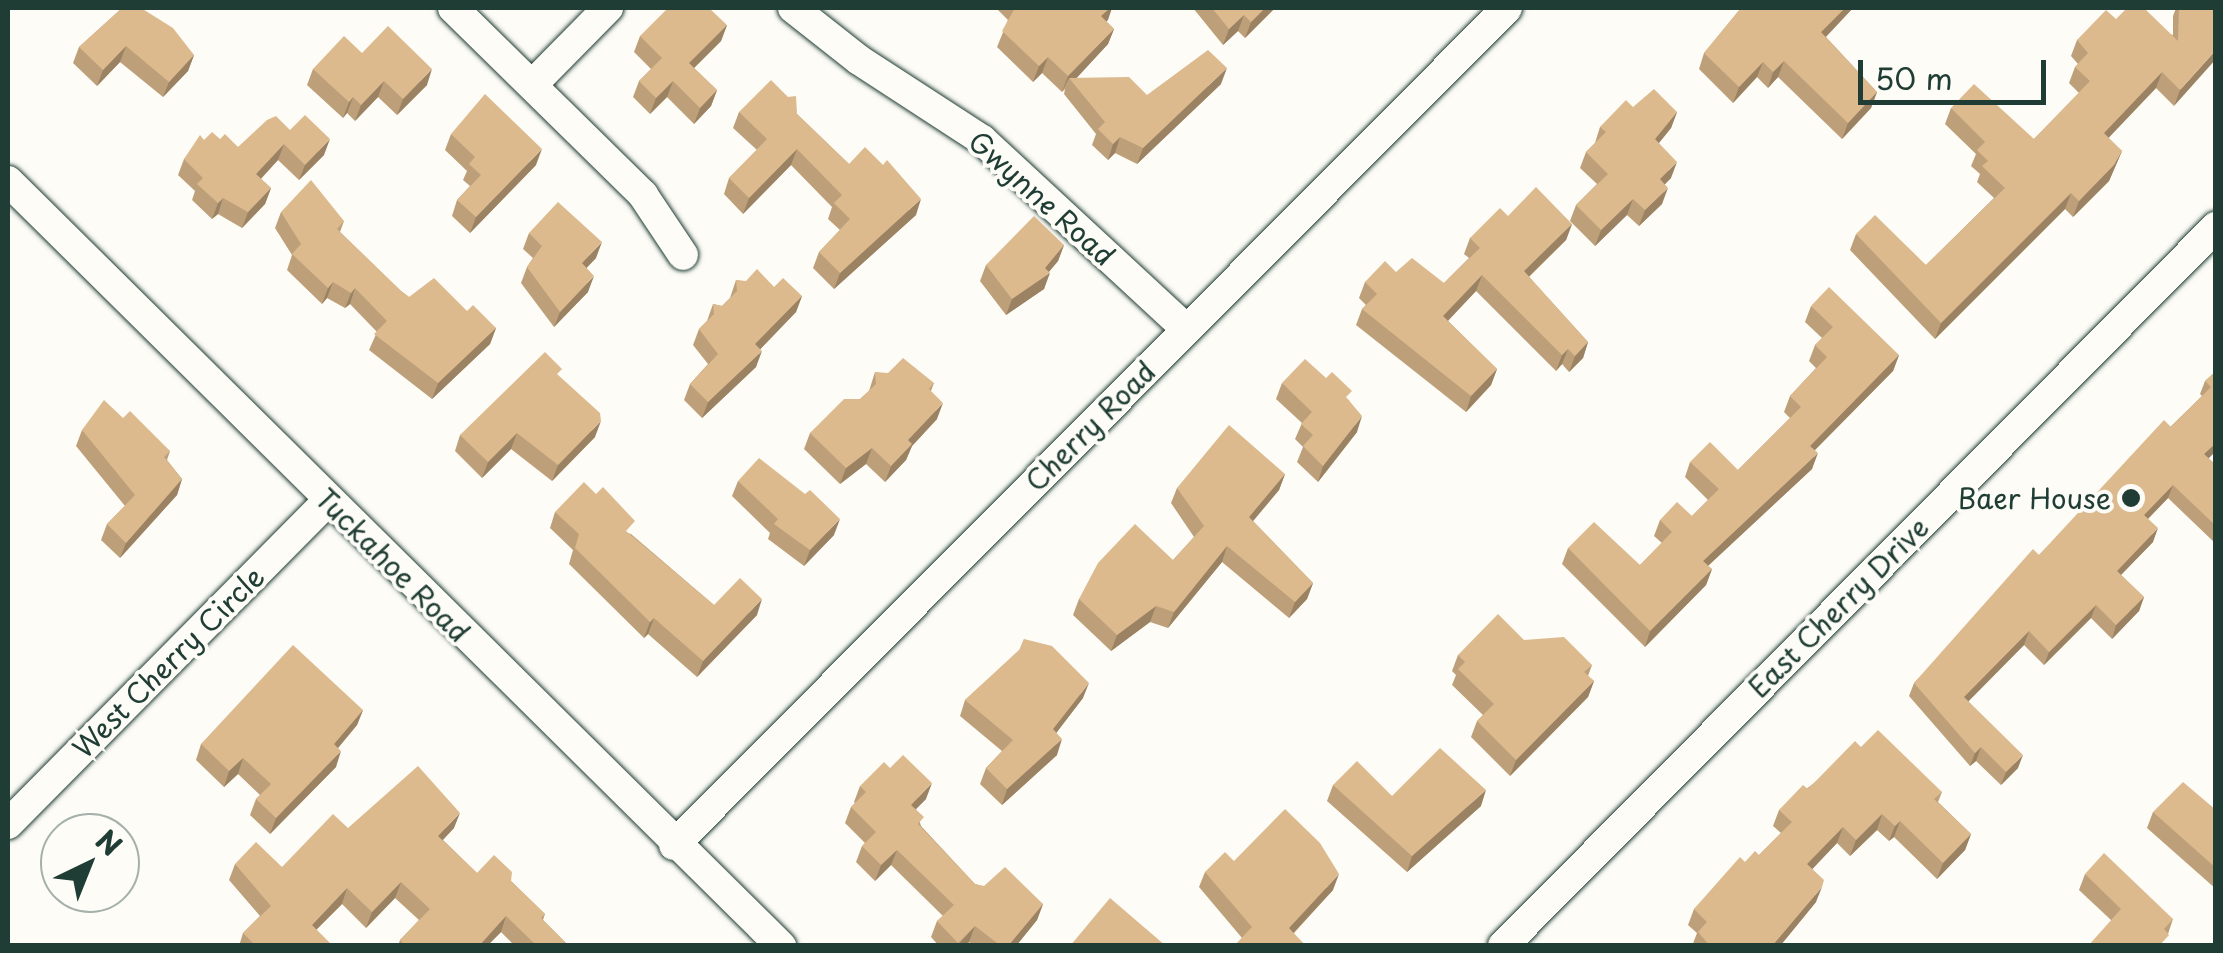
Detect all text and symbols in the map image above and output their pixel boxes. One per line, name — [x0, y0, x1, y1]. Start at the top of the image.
scale bar — [1863, 40, 2050, 102]
text: 50 m — [1875, 55, 1953, 100]
street label: Gwynne Road — [962, 123, 1122, 273]
street label: Cherry Road — [1018, 354, 1162, 498]
street label: Tuckahoe Road — [309, 481, 477, 649]
place label: Baer House — [1956, 481, 2111, 515]
marker: Baer House — [2120, 487, 2142, 509]
street label: East Cherry Drive — [1741, 510, 1935, 704]
street label: West Cherry Circle — [65, 559, 271, 765]
north arrow — [40, 813, 140, 913]
text: N — [87, 819, 132, 865]

